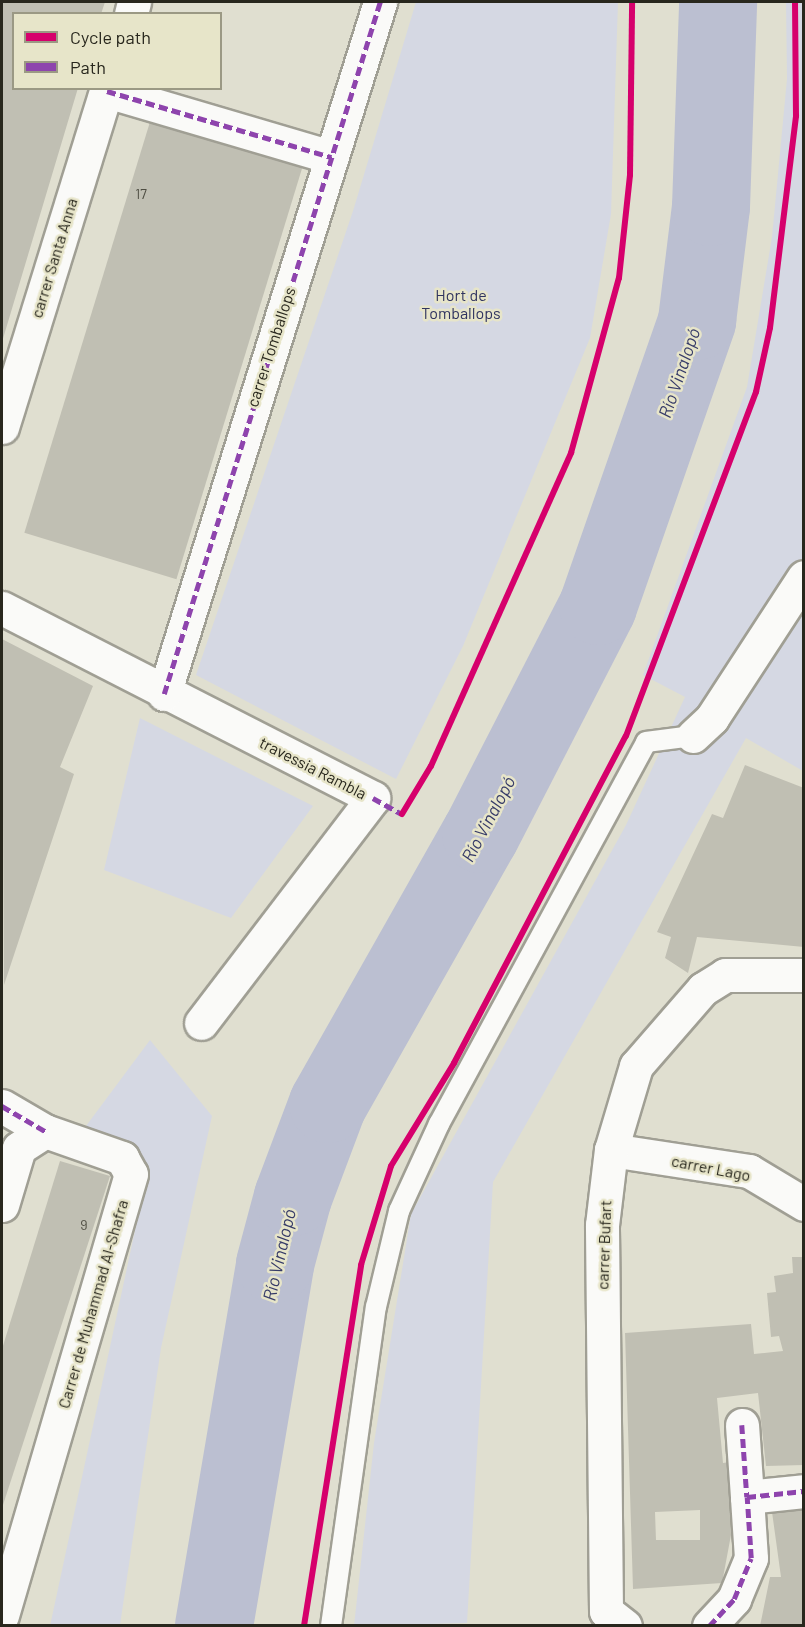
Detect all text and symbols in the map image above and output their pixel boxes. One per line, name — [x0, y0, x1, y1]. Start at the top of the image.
legend — [12, 12, 222, 90]
text: Cycle path — [70, 26, 151, 48]
text: Path — [70, 56, 106, 78]
house number: 17 — [135, 186, 147, 202]
street label: carrer Santa Anna — [27, 196, 81, 320]
street label: carrer Tomballops — [243, 285, 299, 409]
park label: Hort de Tomballops — [421, 285, 501, 323]
water label: Río Vinalopó — [654, 325, 704, 421]
street label: travessia Rambla — [256, 733, 370, 803]
water label: Río Vinalopó — [457, 773, 519, 865]
street label: carrer Lago — [670, 1151, 752, 1185]
street label: Carrer de Muhammad Al-Shafra — [54, 1197, 132, 1411]
street label: carrer Bufart — [593, 1200, 615, 1290]
water label: Río Vinalopó — [258, 1207, 300, 1303]
house number: 9 — [80, 1217, 88, 1233]

